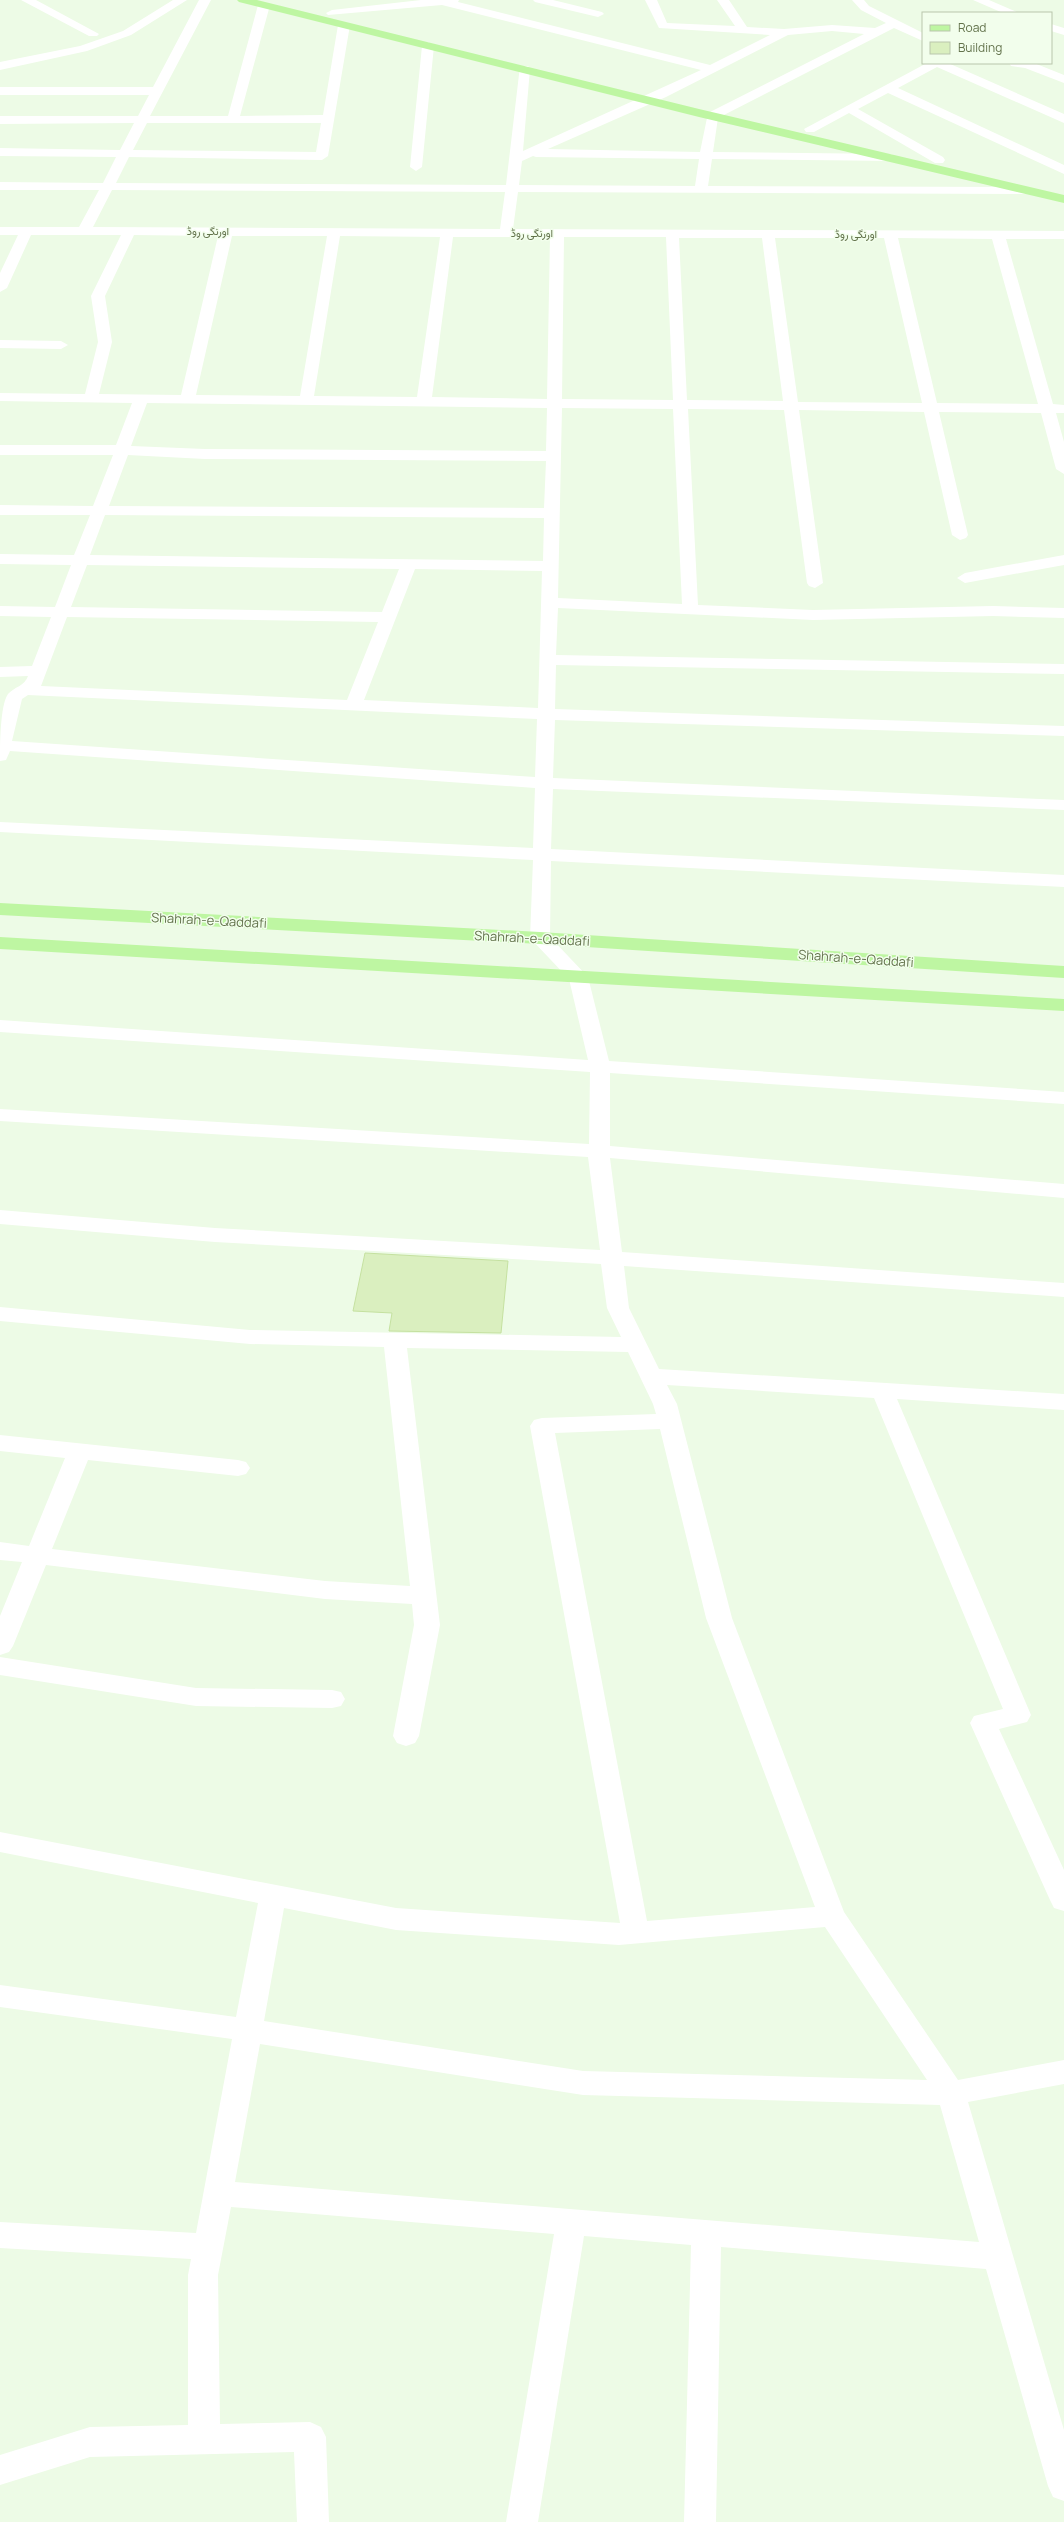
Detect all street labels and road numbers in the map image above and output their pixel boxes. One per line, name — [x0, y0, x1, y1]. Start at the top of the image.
street label: اورنگی روڈ — [187, 223, 229, 238]
street label: اورنگی روڈ — [511, 225, 553, 240]
street label: اورنگی روڈ — [835, 226, 877, 241]
street label: Shahrah-e-Qaddafi — [151, 908, 267, 932]
street label: Shahrah-e-Qaddafi — [474, 926, 590, 950]
street label: Shahrah-e-Qaddafi — [798, 945, 914, 971]

